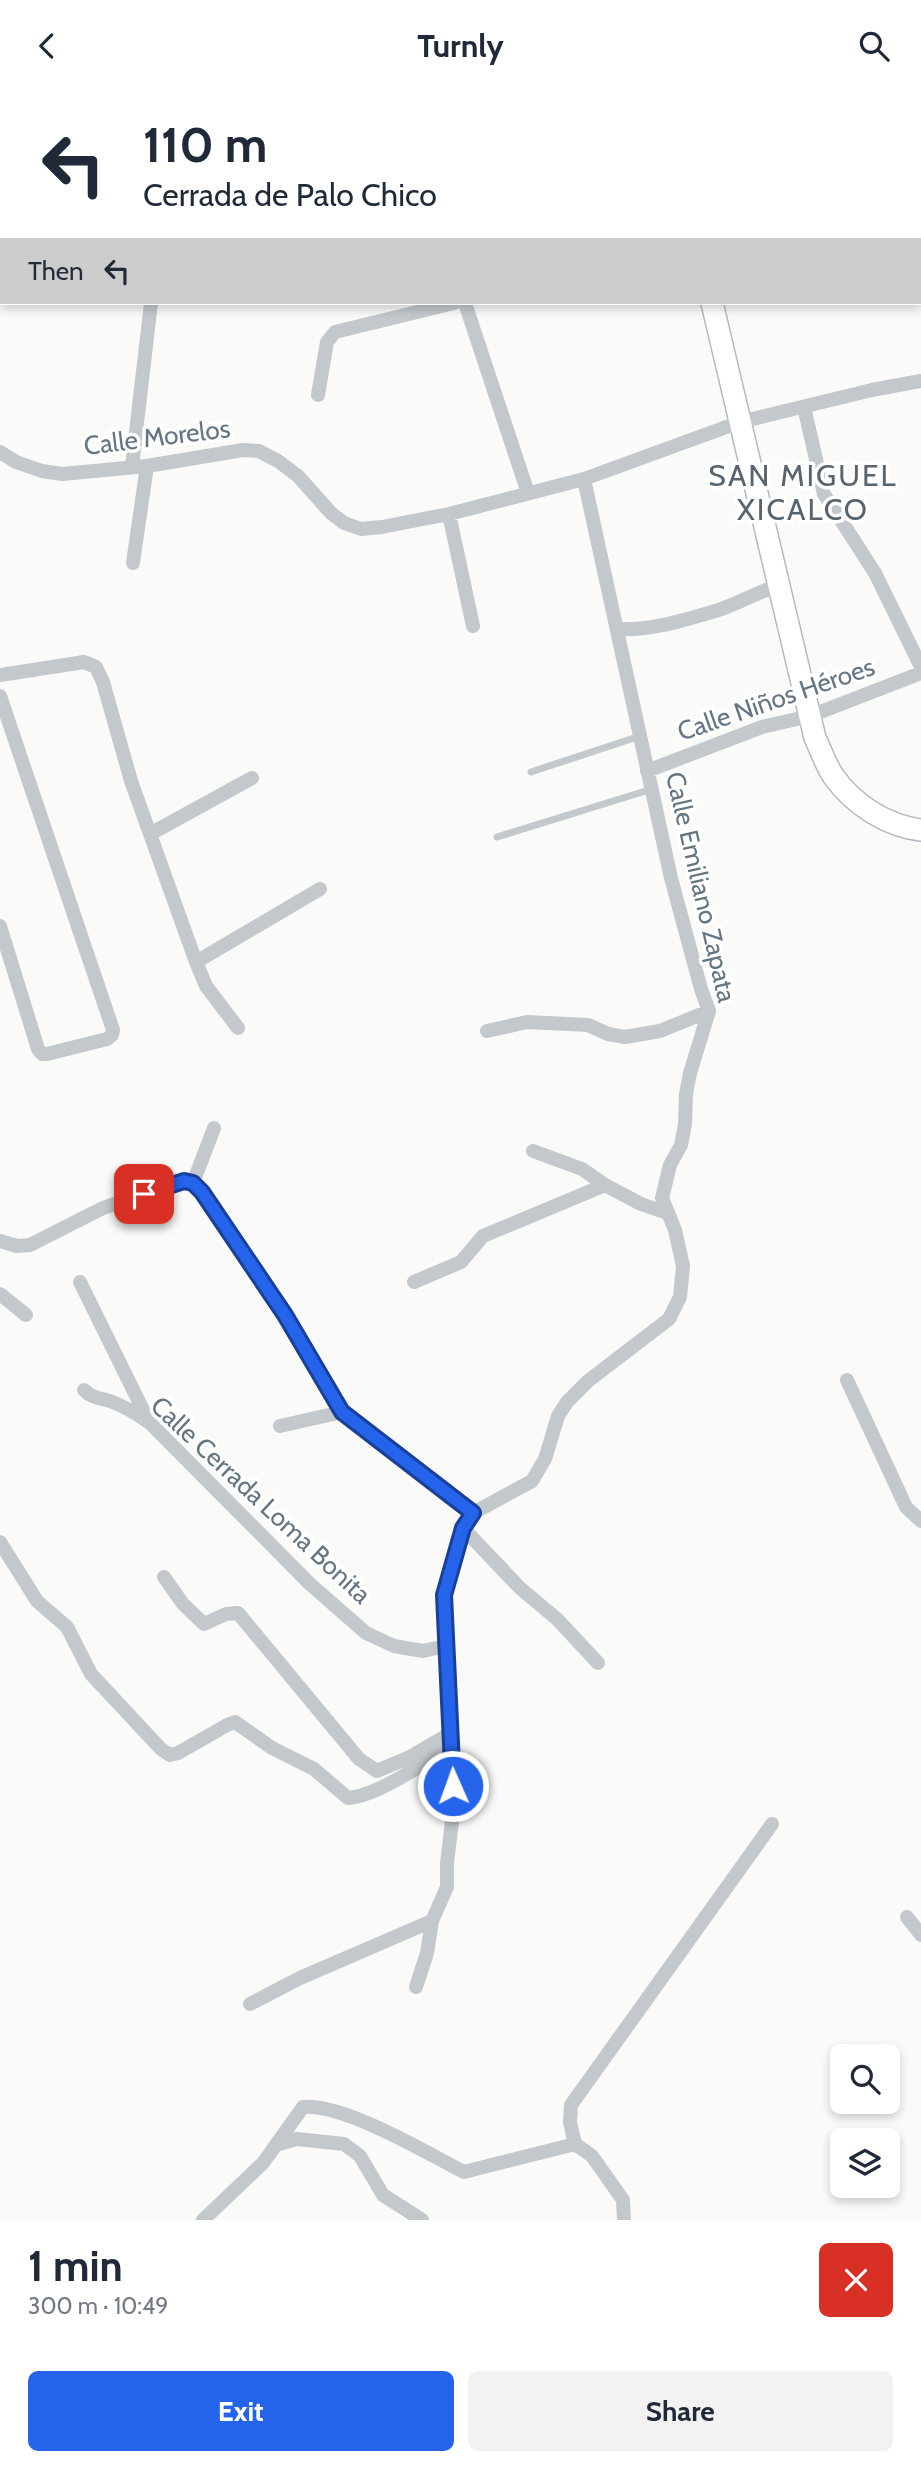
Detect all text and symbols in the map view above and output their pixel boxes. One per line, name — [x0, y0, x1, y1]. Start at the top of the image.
text: Turnly — [417, 26, 504, 65]
icon: back — [28, 27, 66, 65]
icon: search — [855, 27, 893, 65]
text: 110 m — [143, 115, 267, 174]
icon: left — [28, 119, 119, 210]
text: Cerrada de Palo Chico — [143, 175, 437, 214]
icon: left — [98, 252, 136, 290]
text: Then — [28, 255, 84, 287]
street label: Calle Morelos — [82, 412, 232, 462]
district label: SAN MIGUEL XICALCO — [708, 457, 898, 528]
street label: Calle Niños Héroes — [673, 650, 879, 748]
street label: Calle Emiliano Zapata — [659, 769, 743, 1006]
pin — [114, 1164, 174, 1224]
icon: arrive — [125, 1175, 163, 1213]
street label: Calle Cerrada Loma Bonita — [144, 1390, 378, 1611]
position arrow — [416, 1749, 490, 1823]
map controls — [830, 2044, 900, 2198]
button: search — [830, 2044, 900, 2114]
button: layers — [830, 2128, 900, 2198]
text: 1 min — [28, 2240, 123, 2292]
button: close — [819, 2243, 893, 2317]
text: 300 m · 10:49 — [28, 2292, 168, 2320]
button: Exit — [28, 2371, 454, 2451]
button: Share — [468, 2371, 893, 2451]

